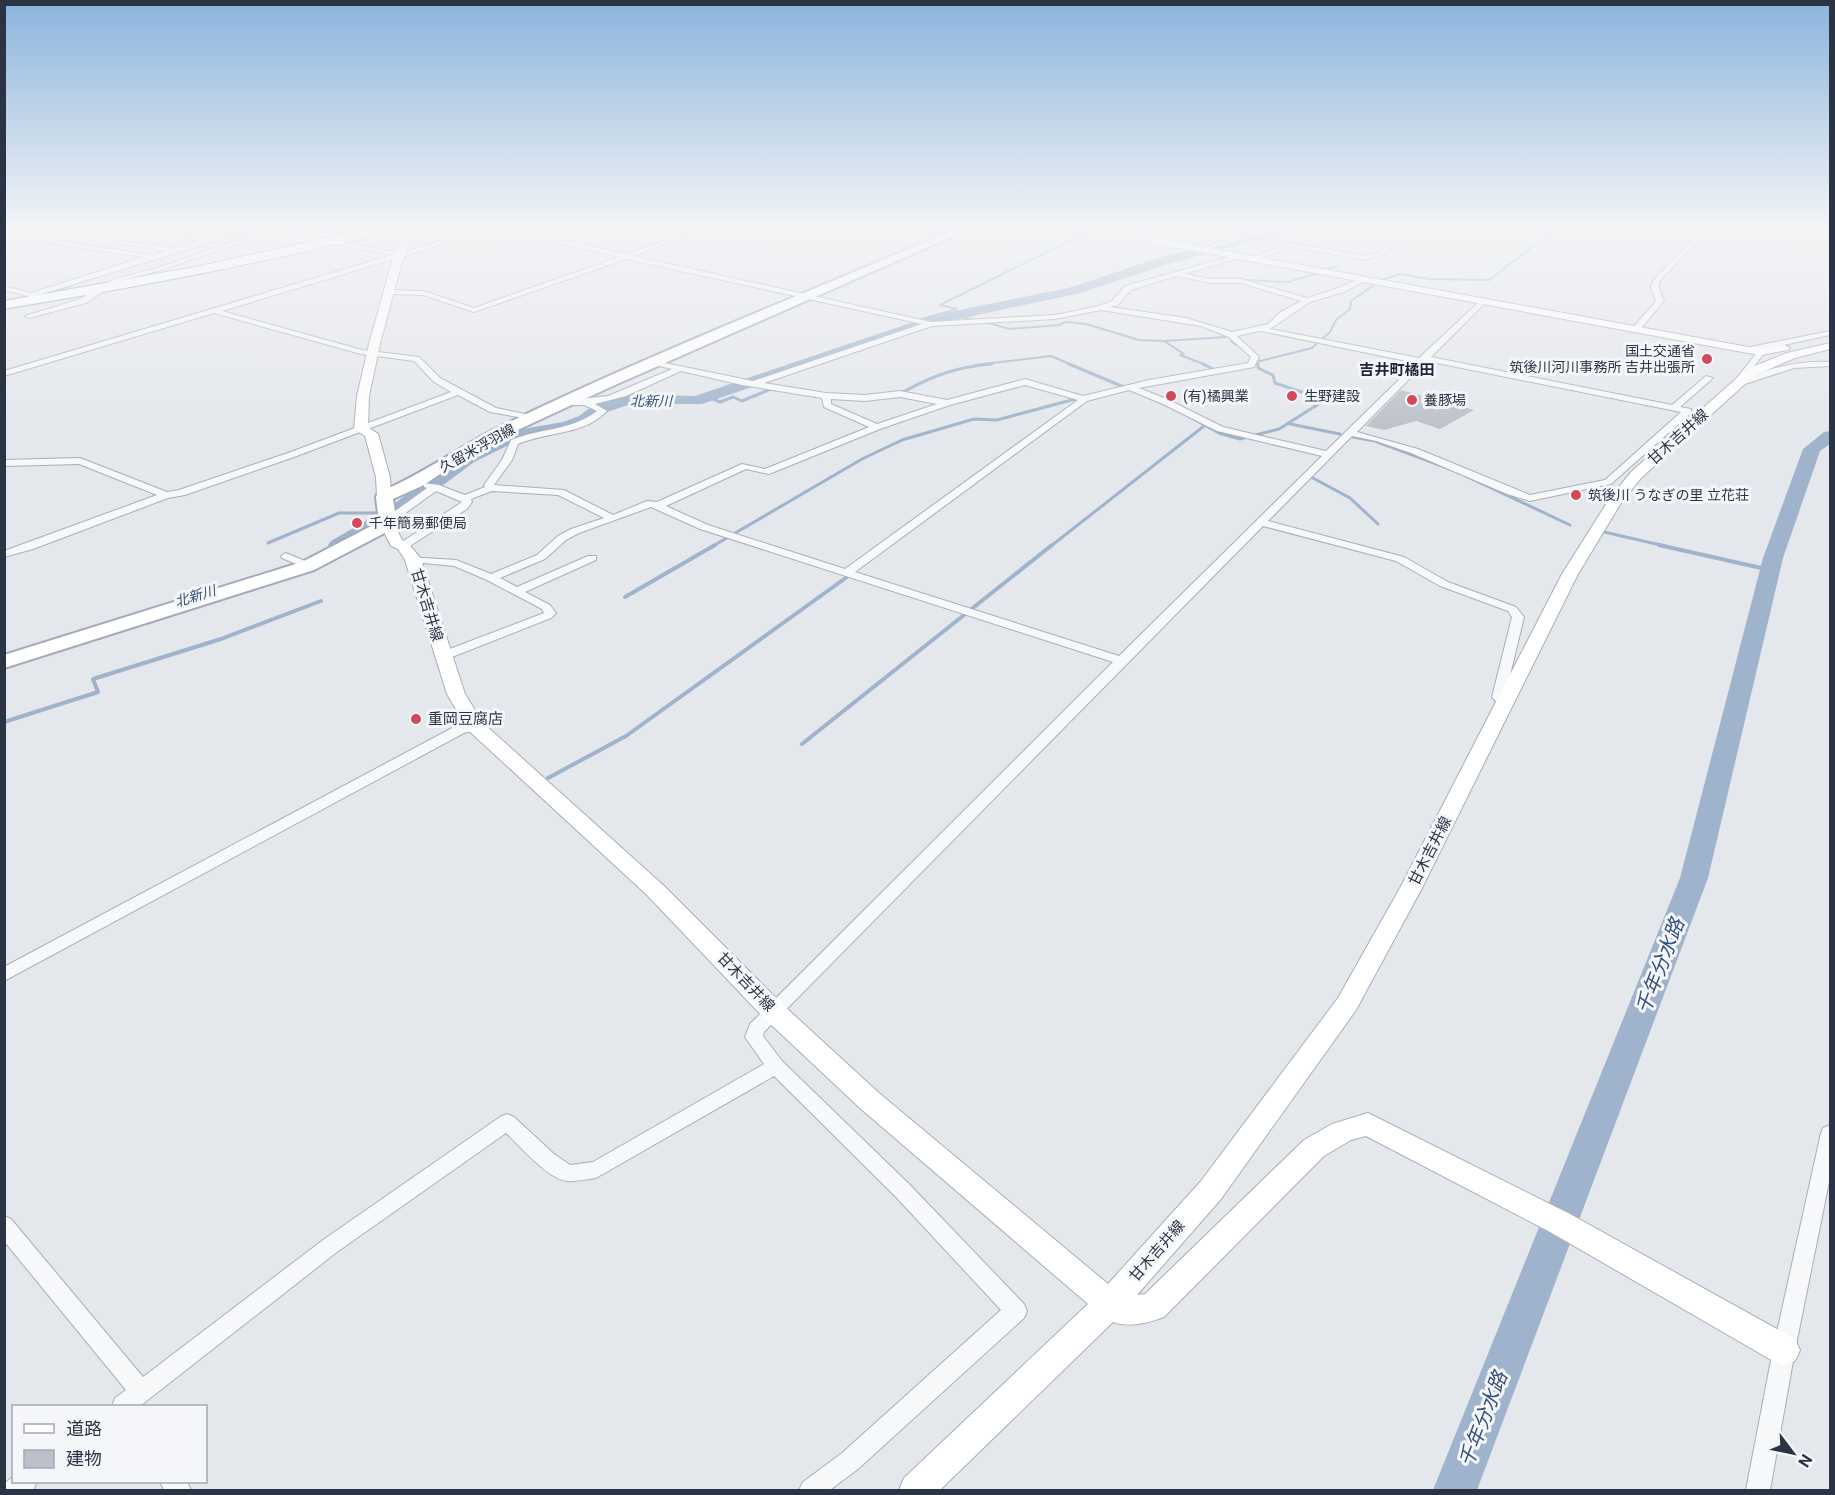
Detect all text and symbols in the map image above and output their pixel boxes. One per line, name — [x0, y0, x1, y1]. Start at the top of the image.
place label: 国土交通省 筑後川河川事務所 吉井出張所 — [1510, 343, 1695, 375]
marker: 国土交通省 筑後川河川事務所 吉井出張所 — [1700, 352, 1714, 366]
district label: 吉井町橘田 — [1359, 361, 1435, 379]
place label: (有)橘興業 — [1183, 388, 1249, 405]
place label: 生野建設 — [1304, 388, 1360, 404]
marker: (有)橘興業 — [1164, 389, 1178, 403]
marker: 生野建設 — [1285, 389, 1299, 403]
place label: 養豚場 — [1424, 392, 1466, 408]
water label: 北新川 — [630, 393, 674, 409]
marker: 養豚場 — [1405, 393, 1419, 407]
street label: 甘木吉井線 — [1644, 405, 1712, 469]
street label: 久留米浮羽線 — [436, 421, 518, 475]
place label: 筑後川 うなぎの里 立花荘 — [1588, 487, 1749, 503]
marker: 筑後川 うなぎの里 立花荘 — [1569, 488, 1583, 502]
place label: 千年簡易郵便局 — [369, 515, 467, 531]
marker: 千年簡易郵便局 — [350, 516, 364, 530]
street label: 甘木吉井線 — [407, 566, 447, 644]
water label: 北新川 — [173, 582, 219, 610]
place label: 重岡豆腐店 — [428, 710, 503, 728]
marker: 重岡豆腐店 — [409, 712, 423, 726]
street label: 甘木吉井線 — [1405, 813, 1455, 889]
water label: 千年分水路 — [1631, 913, 1690, 1017]
street label: 甘木吉井線 — [713, 949, 779, 1015]
street label: 甘木吉井線 — [1126, 1217, 1188, 1285]
water label: 千年分水路 — [1454, 1366, 1513, 1470]
legend — [12, 1405, 207, 1483]
text: 道路 — [66, 1418, 102, 1439]
north arrow — [1763, 1423, 1823, 1483]
text: 建物 — [66, 1448, 102, 1469]
text: N — [1794, 1451, 1816, 1471]

